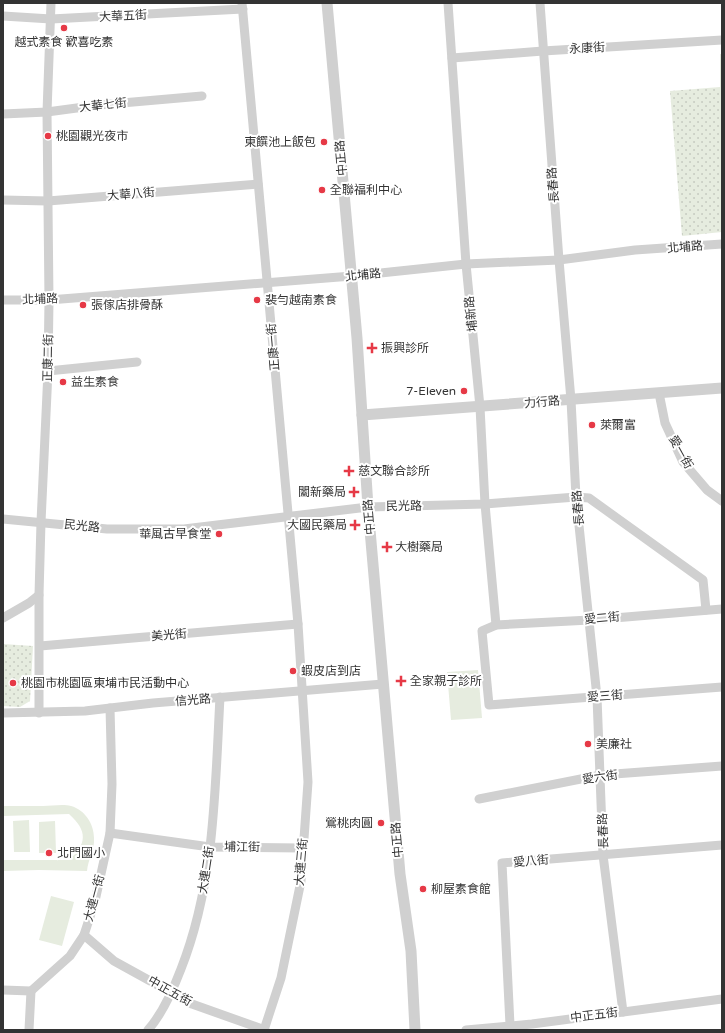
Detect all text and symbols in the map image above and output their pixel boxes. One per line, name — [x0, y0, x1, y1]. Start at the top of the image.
street label: 大華五街 — [99, 8, 147, 24]
marker: 越式素食 歡喜吃素 — [59, 23, 69, 33]
place label: 越式素食 歡喜吃素 — [14, 35, 114, 49]
street label: 永康街 — [569, 40, 605, 56]
street label: 大華七街 — [78, 96, 128, 114]
place label: 桃園觀光夜市 — [56, 129, 128, 143]
marker: 桃園觀光夜市 — [43, 131, 53, 141]
place label: 東饌池上飯包 — [244, 135, 316, 149]
marker: 東饌池上飯包 — [319, 137, 329, 147]
street label: 中正路 — [332, 139, 350, 177]
street label: 長春路 — [544, 166, 562, 204]
place label: 全聯福利中心 — [330, 183, 402, 197]
street label: 大華八街 — [106, 185, 156, 203]
marker: 全聯福利中心 — [317, 185, 327, 195]
street label: 北埔路 — [666, 238, 704, 256]
street label: 北埔路 — [344, 266, 382, 284]
street label: 北埔路 — [22, 291, 58, 307]
place label: 裴勻越南素食 — [265, 293, 337, 307]
marker: 裴勻越南素食 — [252, 295, 262, 305]
street label: 埔新路 — [462, 295, 480, 333]
place label: 張傢店排骨酥 — [91, 298, 163, 312]
marker: 張傢店排骨酥 — [78, 300, 88, 310]
street label: 正康一街 — [264, 322, 282, 372]
street label: 正康二街 — [41, 334, 55, 382]
place label: 振興診所 — [381, 341, 429, 355]
marker: 振興診所 — [366, 342, 378, 354]
place label: 益生素食 — [71, 375, 119, 389]
marker: 益生素食 — [58, 377, 68, 387]
place label: 7-Eleven — [406, 384, 456, 398]
marker: 7-Eleven — [459, 386, 469, 396]
street label: 力行路 — [523, 393, 561, 411]
place label: 萊爾富 — [600, 418, 636, 432]
marker: 萊爾富 — [587, 420, 597, 430]
street label: 愛一街 — [666, 433, 696, 471]
place label: 慈文聯合診所 — [358, 464, 430, 478]
marker: 慈文聯合診所 — [343, 465, 355, 477]
place label: 闔新藥局 — [298, 485, 346, 499]
marker: 闔新藥局 — [349, 487, 359, 497]
street label: 長春路 — [569, 489, 587, 527]
street label: 中正路 — [360, 498, 378, 536]
street label: 民光路 — [386, 499, 422, 513]
street label: 民光路 — [63, 517, 101, 535]
place label: 大國民藥局 — [287, 518, 347, 532]
marker: 大國民藥局 — [350, 520, 360, 530]
place label: 華風古早食堂 — [139, 527, 211, 541]
marker: 華風古早食堂 — [214, 529, 224, 539]
place label: 大樹藥局 — [395, 540, 443, 554]
marker: 大樹藥局 — [382, 542, 392, 552]
street label: 愛二街 — [583, 609, 621, 627]
street label: 美光街 — [150, 626, 188, 644]
place label: 蝦皮店到店 — [301, 664, 361, 678]
marker: 蝦皮店到店 — [288, 666, 298, 676]
place label: 全家親子診所 — [410, 674, 482, 688]
marker: 全家親子診所 — [395, 675, 407, 687]
place label: 桃園市桃園區東埔市民活動中心 — [21, 676, 189, 690]
marker: 桃園市桃園區東埔市民活動中心 — [8, 678, 18, 688]
street label: 愛三街 — [587, 688, 623, 704]
street label: 信光路 — [174, 691, 212, 709]
place label: 美廉社 — [596, 737, 632, 751]
marker: 美廉社 — [583, 739, 593, 749]
street label: 愛六街 — [581, 768, 619, 786]
street label: 長春路 — [595, 813, 611, 849]
place label: 鶯桃肉圓 — [325, 816, 373, 830]
marker: 鶯桃肉圓 — [376, 818, 386, 828]
street label: 中正路 — [388, 821, 406, 859]
street label: 大連三街 — [292, 837, 310, 887]
street label: 埔江街 — [224, 840, 260, 854]
street label: 大連二街 — [195, 845, 217, 895]
place label: 北門國小 — [57, 846, 105, 860]
marker: 北門國小 — [44, 848, 54, 858]
street label: 愛八街 — [512, 852, 550, 870]
street label: 大連一街 — [81, 873, 107, 923]
place label: 柳屋素食館 — [431, 882, 491, 896]
marker: 柳屋素食館 — [418, 884, 428, 894]
street label: 中正五街 — [146, 973, 194, 1009]
street label: 中正五街 — [569, 1005, 619, 1025]

